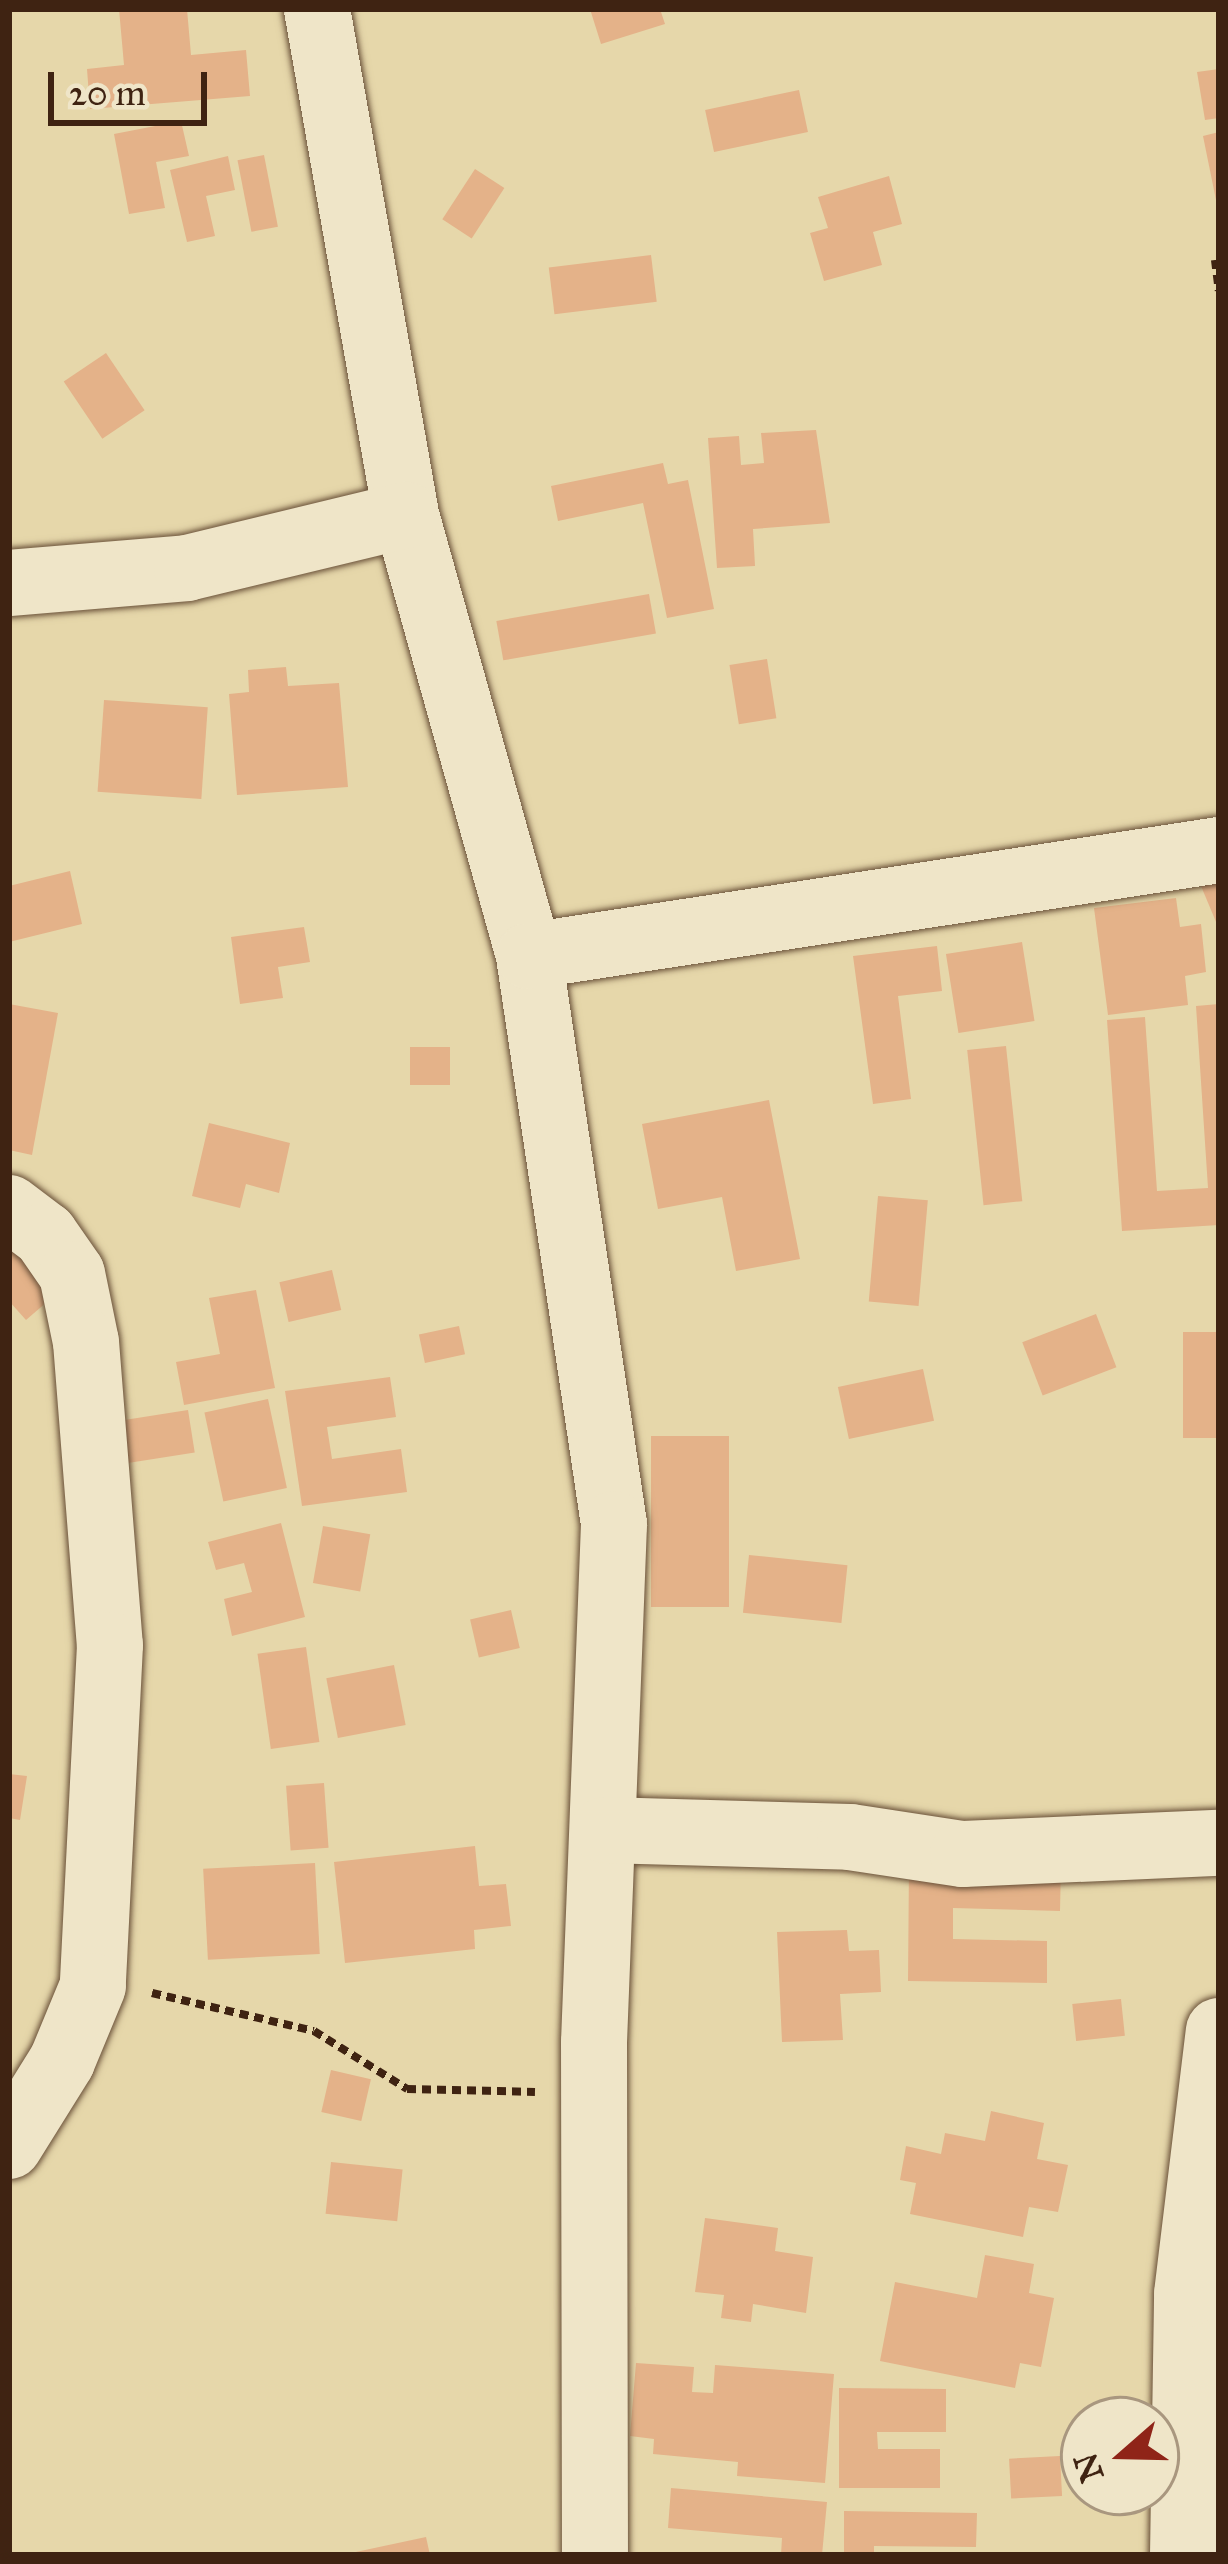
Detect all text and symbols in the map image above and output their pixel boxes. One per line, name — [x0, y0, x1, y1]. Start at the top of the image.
scale bar — [54, 48, 213, 122]
text: 20 m — [69, 71, 146, 115]
north arrow — [1060, 2396, 1180, 2516]
text: N — [1065, 2447, 1113, 2487]

